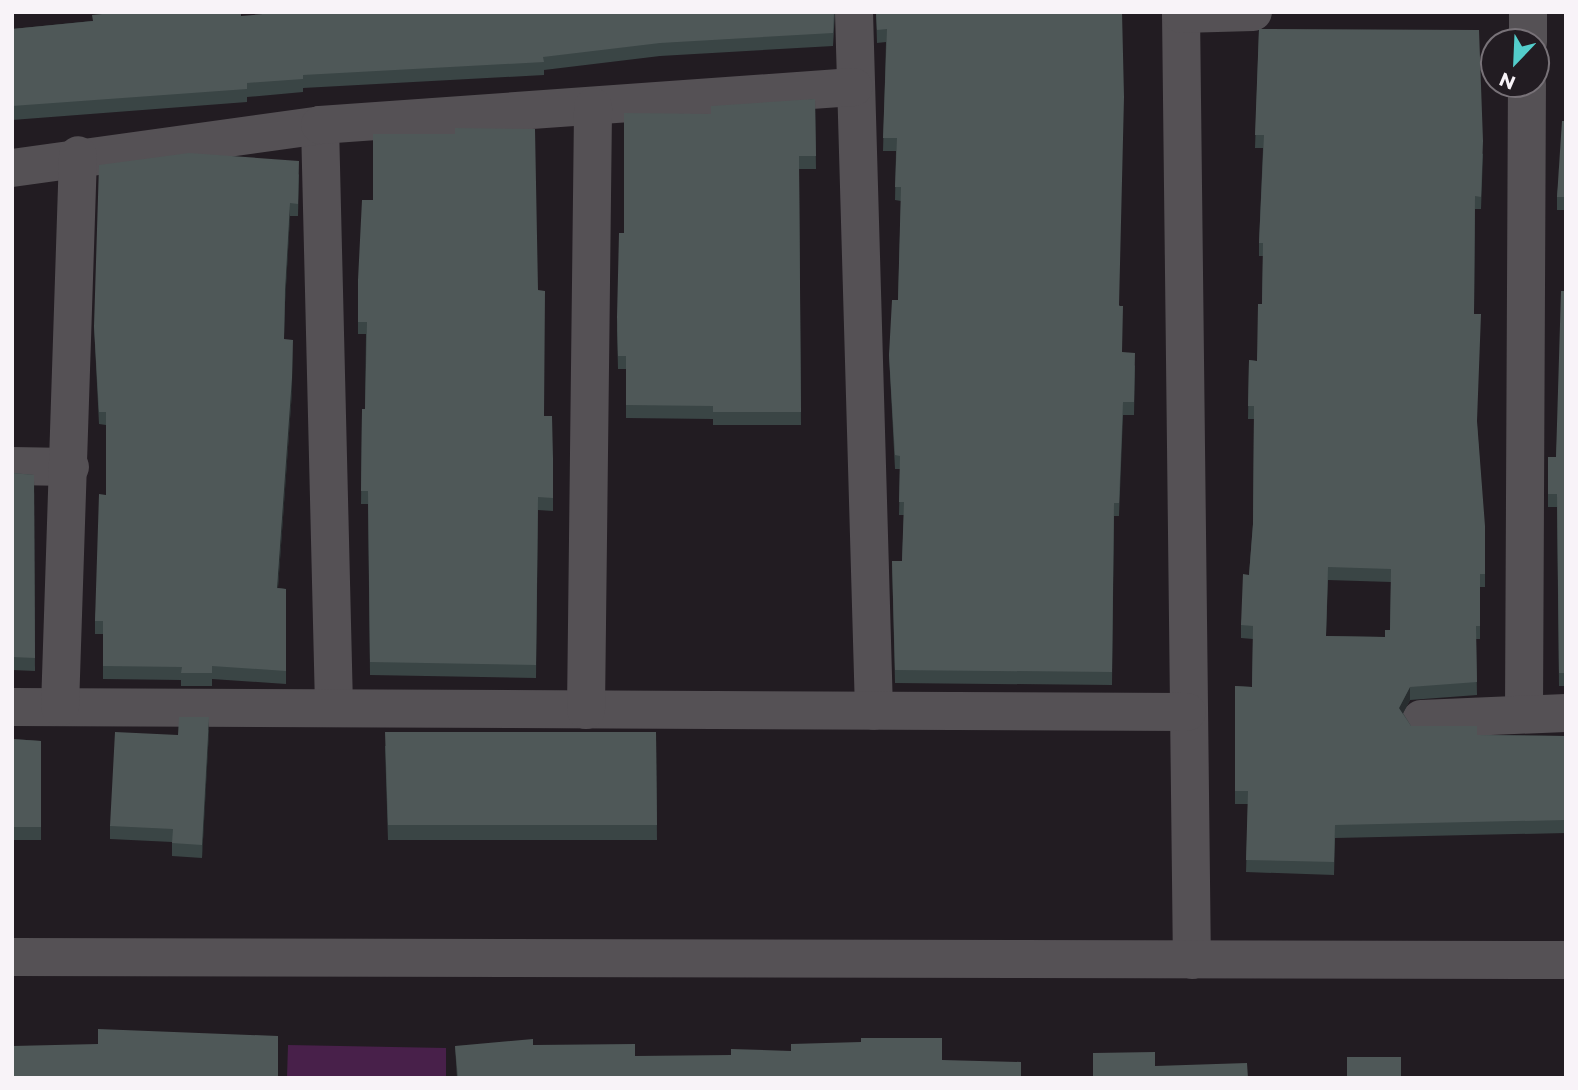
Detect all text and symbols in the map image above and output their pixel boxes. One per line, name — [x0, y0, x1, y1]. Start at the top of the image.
north arrow — [1480, 28, 1550, 98]
text: N — [1496, 67, 1519, 95]

